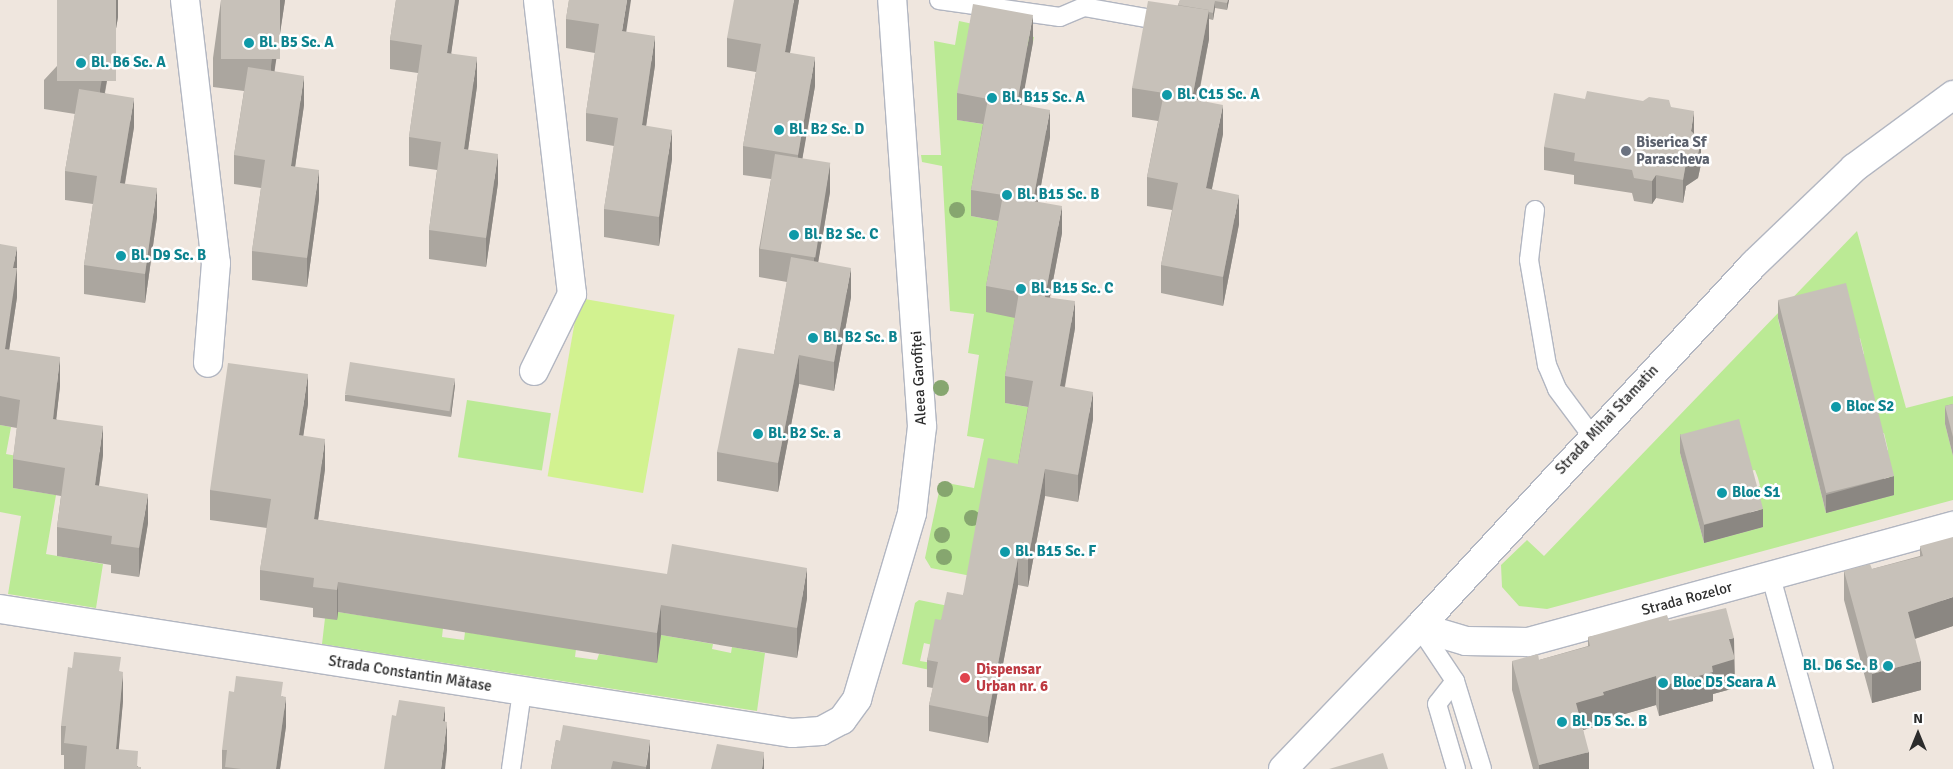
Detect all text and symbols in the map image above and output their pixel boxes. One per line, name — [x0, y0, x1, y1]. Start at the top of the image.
place label: Bl. B5 Sc. A — [259, 34, 334, 52]
marker: Bl. B5 Sc. A — [243, 37, 255, 49]
place label: Bl. B6 Sc. A — [91, 54, 166, 72]
marker: Bl. B6 Sc. A — [75, 57, 87, 69]
place label: Bl. C15 Sc. A — [1177, 86, 1260, 104]
place label: Bl. B15 Sc. A — [1002, 89, 1085, 107]
marker: Bl. C15 Sc. A — [1161, 89, 1173, 101]
marker: Bl. B15 Sc. A — [986, 92, 998, 104]
place label: Bl. B2 Sc. D — [789, 121, 864, 139]
marker: Bl. B2 Sc. D — [773, 124, 785, 136]
place label: Biserica Sf Parascheva — [1636, 133, 1710, 168]
marker: Biserica Sf Parascheva — [1620, 145, 1632, 157]
place label: Bl. B15 Sc. B — [1017, 186, 1100, 204]
marker: Bl. B15 Sc. B — [1001, 189, 1013, 201]
place label: Bl. B2 Sc. C — [804, 226, 878, 244]
marker: Bl. B2 Sc. C — [788, 229, 800, 241]
place label: Bl. D9 Sc. B — [131, 247, 206, 265]
marker: Bl. D9 Sc. B — [115, 250, 127, 262]
place label: Bl. B15 Sc. C — [1031, 280, 1113, 298]
marker: Bl. B15 Sc. C — [1015, 283, 1027, 295]
place label: Bl. B2 Sc. B — [823, 329, 897, 347]
street label: Aleea Garofiței — [908, 330, 930, 426]
marker: Bl. B2 Sc. B — [807, 332, 819, 344]
street label: Strada Mihai Stamatin — [1552, 362, 1662, 478]
place label: Bloc S2 — [1846, 398, 1894, 416]
marker: Bloc S2 — [1830, 401, 1842, 413]
place label: Bl. B2 Sc. a — [768, 425, 841, 443]
marker: Bl. B2 Sc. a — [752, 428, 764, 440]
place label: Bloc S1 — [1732, 484, 1780, 502]
marker: Bloc S1 — [1716, 487, 1728, 499]
place label: Bl. B15 Sc. F — [1015, 543, 1096, 561]
marker: Bl. B15 Sc. F — [999, 546, 1011, 558]
street label: Strada Rozelor — [1640, 578, 1734, 620]
street label: Strada Constantin Mătase — [327, 652, 493, 696]
place label: Bl. D6 Sc. B — [1803, 657, 1878, 675]
place label: Dispensar Urban nr. 6 — [976, 660, 1048, 695]
marker: Bl. D6 Sc. B — [1882, 660, 1894, 672]
marker: Dispensar Urban nr. 6 — [958, 671, 972, 685]
place label: Bloc D5 Scara A — [1673, 674, 1776, 692]
marker: Bloc D5 Scara A — [1657, 677, 1669, 689]
north arrow — [1893, 709, 1943, 759]
text: N — [1913, 710, 1923, 727]
place label: Bl. D5 Sc. B — [1572, 713, 1647, 731]
marker: Bl. D5 Sc. B — [1556, 716, 1568, 728]

